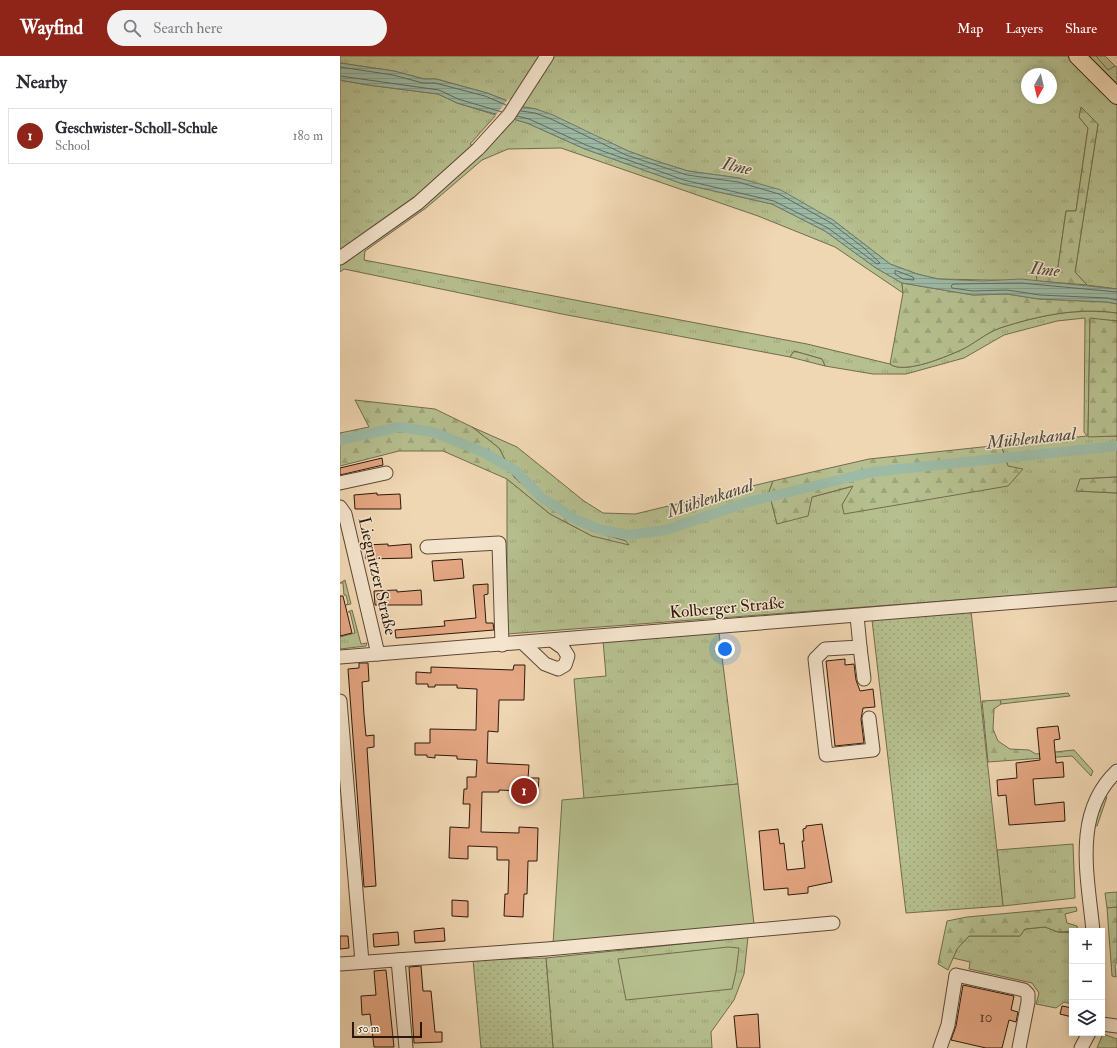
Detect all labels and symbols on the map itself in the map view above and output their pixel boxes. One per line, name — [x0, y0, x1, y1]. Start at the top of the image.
north arrow — [1021, 68, 1057, 104]
water label: Ilme — [719, 152, 755, 181]
water label: Ilme — [1028, 256, 1062, 283]
water label: Mühlenkanal — [984, 422, 1078, 455]
water label: Mühlenkanal — [663, 473, 758, 524]
street label: Liegnitzer Straße — [354, 515, 401, 637]
street label: Kolberger Straße — [669, 592, 786, 623]
your location — [715, 639, 735, 659]
pin: 1 — [511, 776, 537, 806]
house number: 10 — [980, 1008, 992, 1027]
scale bar — [352, 1020, 422, 1039]

